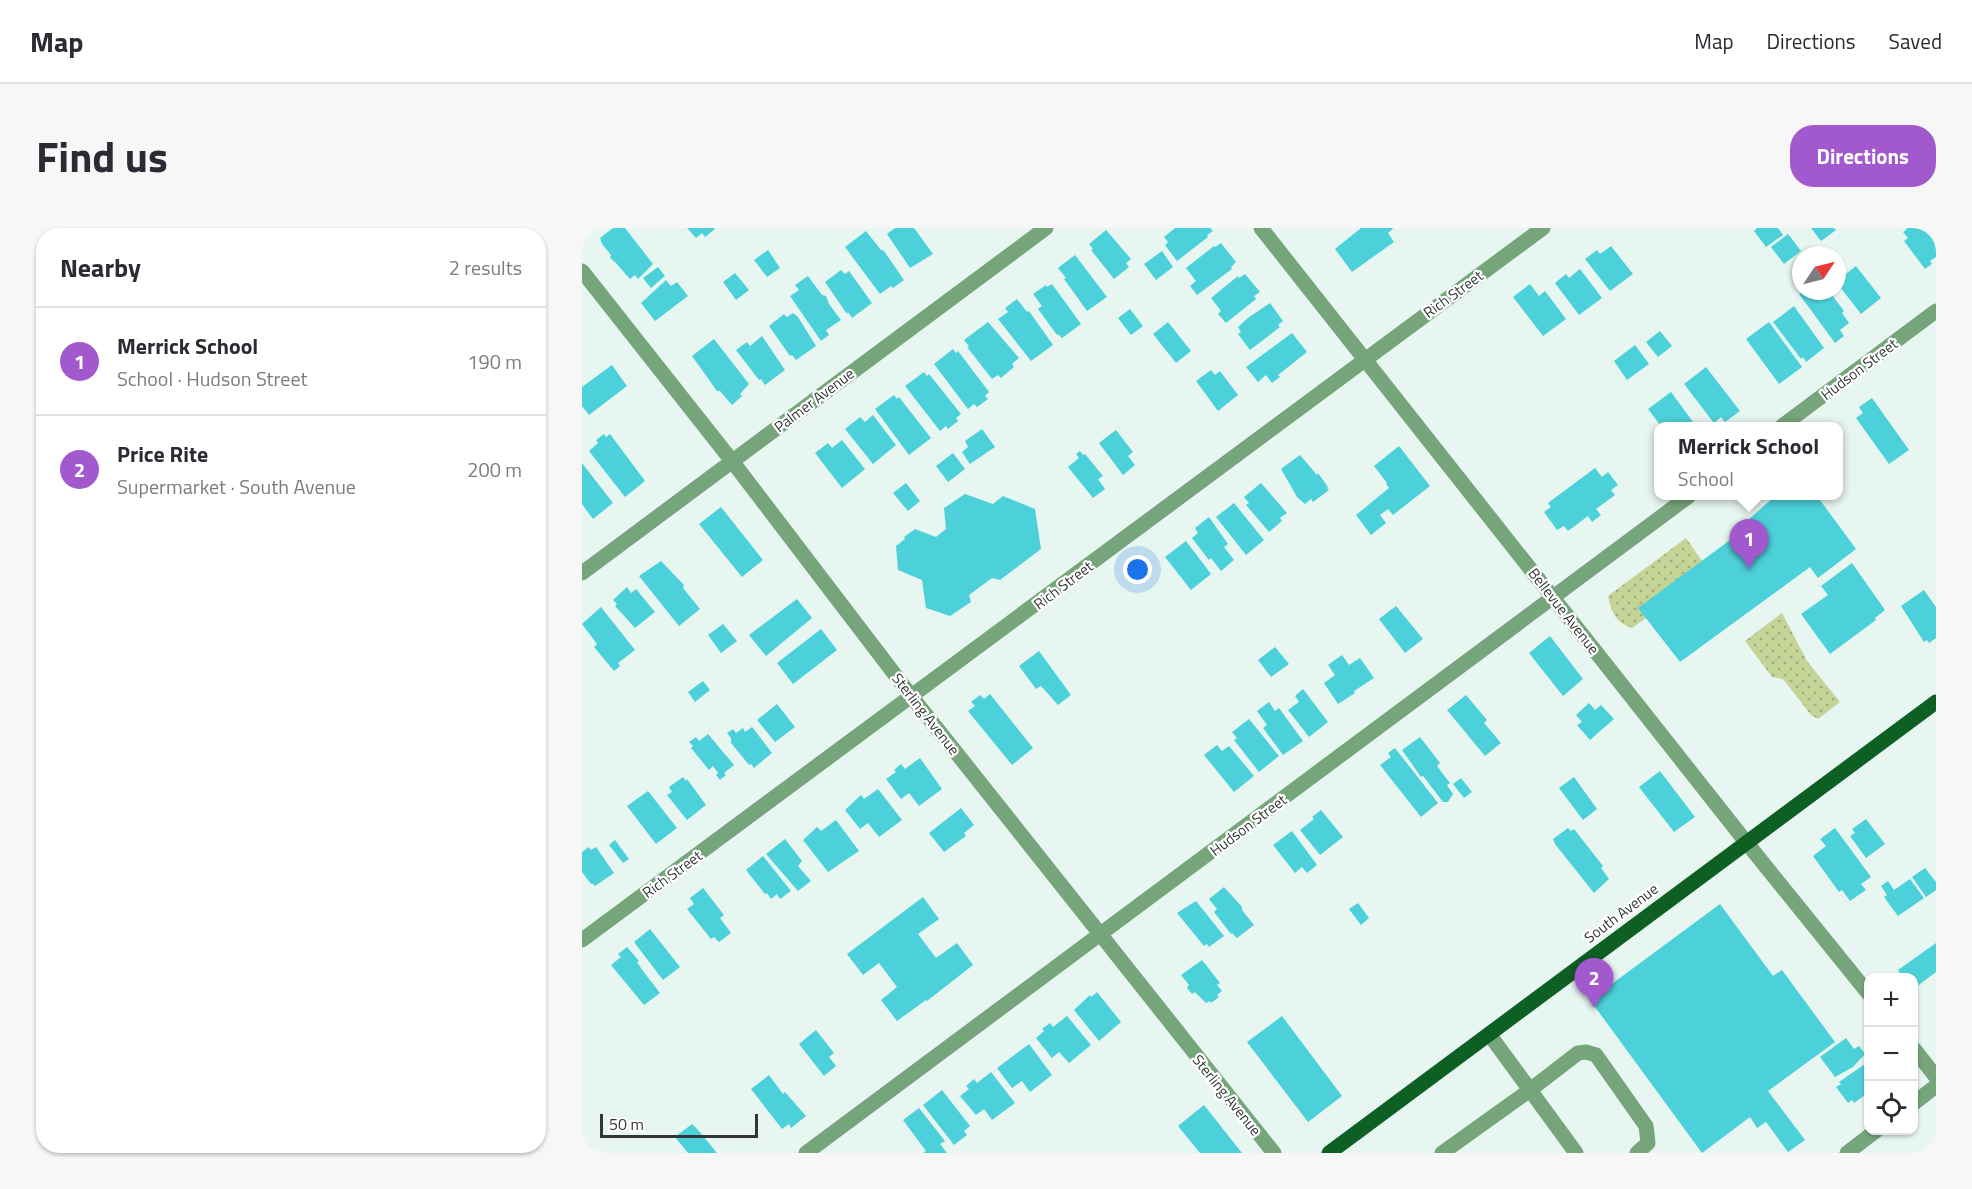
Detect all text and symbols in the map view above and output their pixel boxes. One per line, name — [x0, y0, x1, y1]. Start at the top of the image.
text: Map — [30, 20, 84, 63]
text: Map — [1694, 25, 1734, 57]
text: Directions — [1767, 25, 1856, 57]
text: Saved — [1889, 25, 1942, 57]
text: Find us — [36, 124, 168, 188]
button: Directions — [1790, 125, 1936, 187]
north arrow — [1792, 246, 1846, 300]
text: Nearby — [60, 248, 141, 287]
text: 2 results — [449, 252, 522, 283]
street label: Rich Street — [1418, 264, 1488, 324]
text: Merrick School — [117, 329, 258, 363]
street label: Hudson Street — [1816, 332, 1903, 406]
text: 1 — [74, 346, 85, 377]
text: 190 m — [467, 346, 522, 377]
street label: Palmer Avenue — [769, 362, 859, 438]
text: School · Hudson Street — [117, 363, 307, 394]
popup — [1654, 422, 1843, 500]
text: Merrick School — [1678, 429, 1819, 463]
text: Price Rite — [117, 437, 208, 471]
text: 2 — [74, 454, 85, 485]
text: 200 m — [467, 454, 522, 485]
text: School — [1678, 463, 1734, 494]
text: Supermarket · South Avenue — [117, 471, 356, 502]
pin: 1 — [1730, 520, 1768, 569]
street label: Rich Street — [1028, 555, 1098, 615]
your location — [1123, 555, 1152, 584]
street label: Bellevue Avenue — [1523, 563, 1605, 659]
street label: Sterling Avenue — [887, 668, 965, 760]
street label: Hudson Street — [1205, 788, 1292, 862]
street label: Rich Street — [637, 844, 707, 904]
street label: South Avenue — [1579, 877, 1663, 949]
pin: 2 — [1574, 958, 1614, 1008]
map controls — [1864, 973, 1918, 1135]
button: + — [1864, 973, 1918, 1027]
button: − — [1864, 1027, 1918, 1081]
street label: Sterling Avenue — [1187, 1049, 1267, 1141]
button: locate — [1864, 1081, 1918, 1135]
scale bar — [600, 1111, 758, 1138]
text: 50 m — [609, 1112, 644, 1136]

